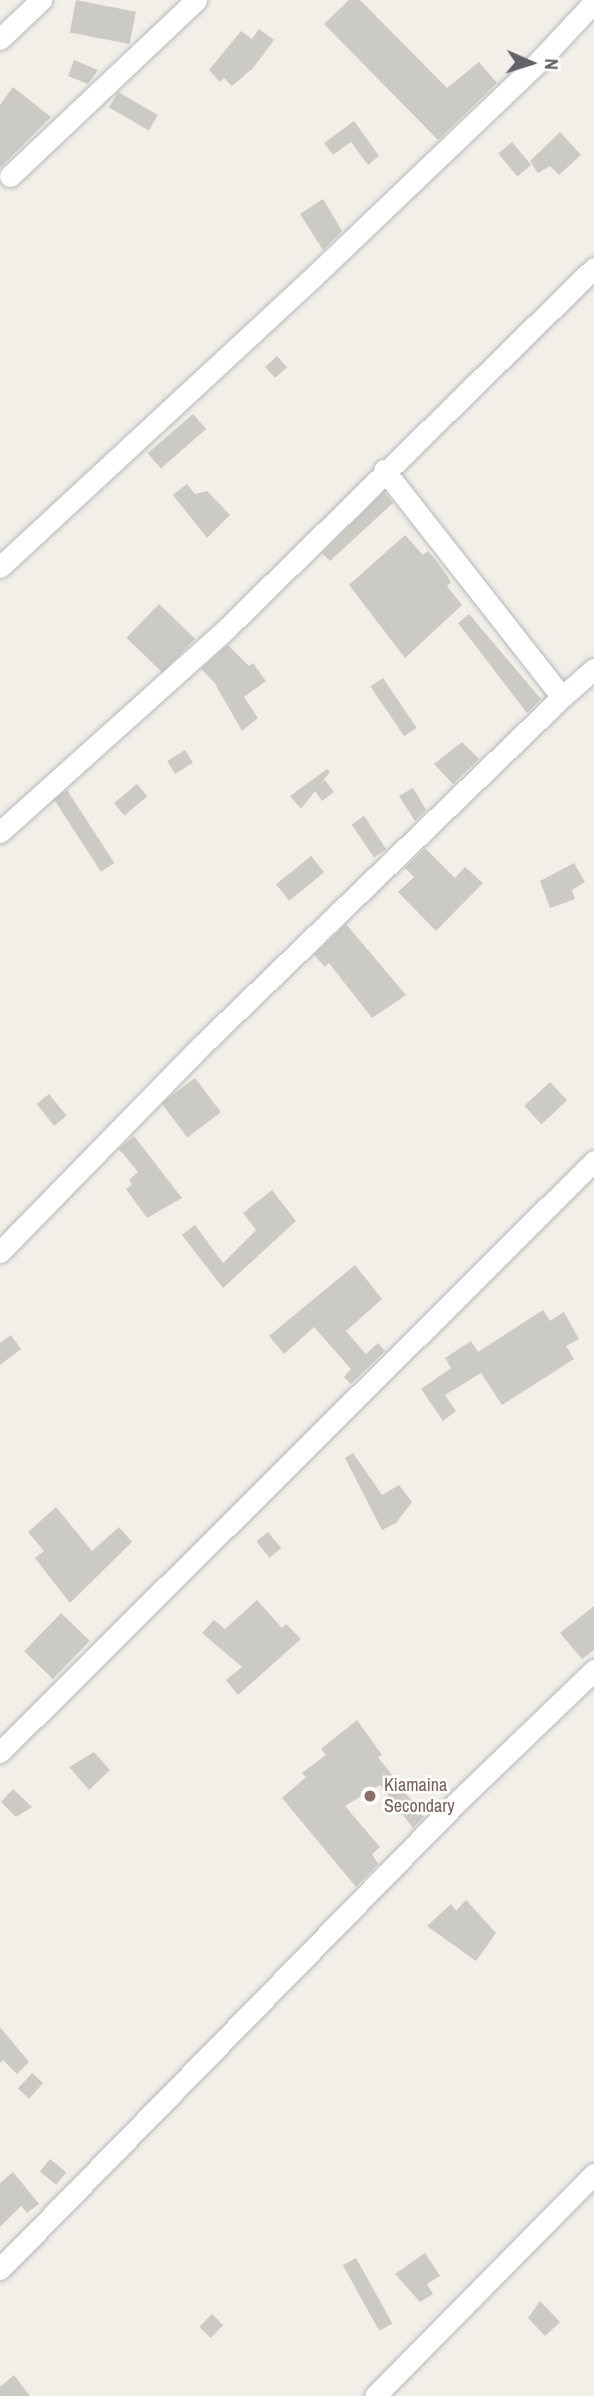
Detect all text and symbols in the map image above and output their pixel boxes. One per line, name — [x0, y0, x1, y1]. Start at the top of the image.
north arrow — [496, 28, 566, 98]
text: N — [539, 58, 565, 70]
place label: Kiamaina Secondary — [384, 1775, 455, 1817]
marker: Kiamaina Secondary — [362, 1788, 378, 1804]

